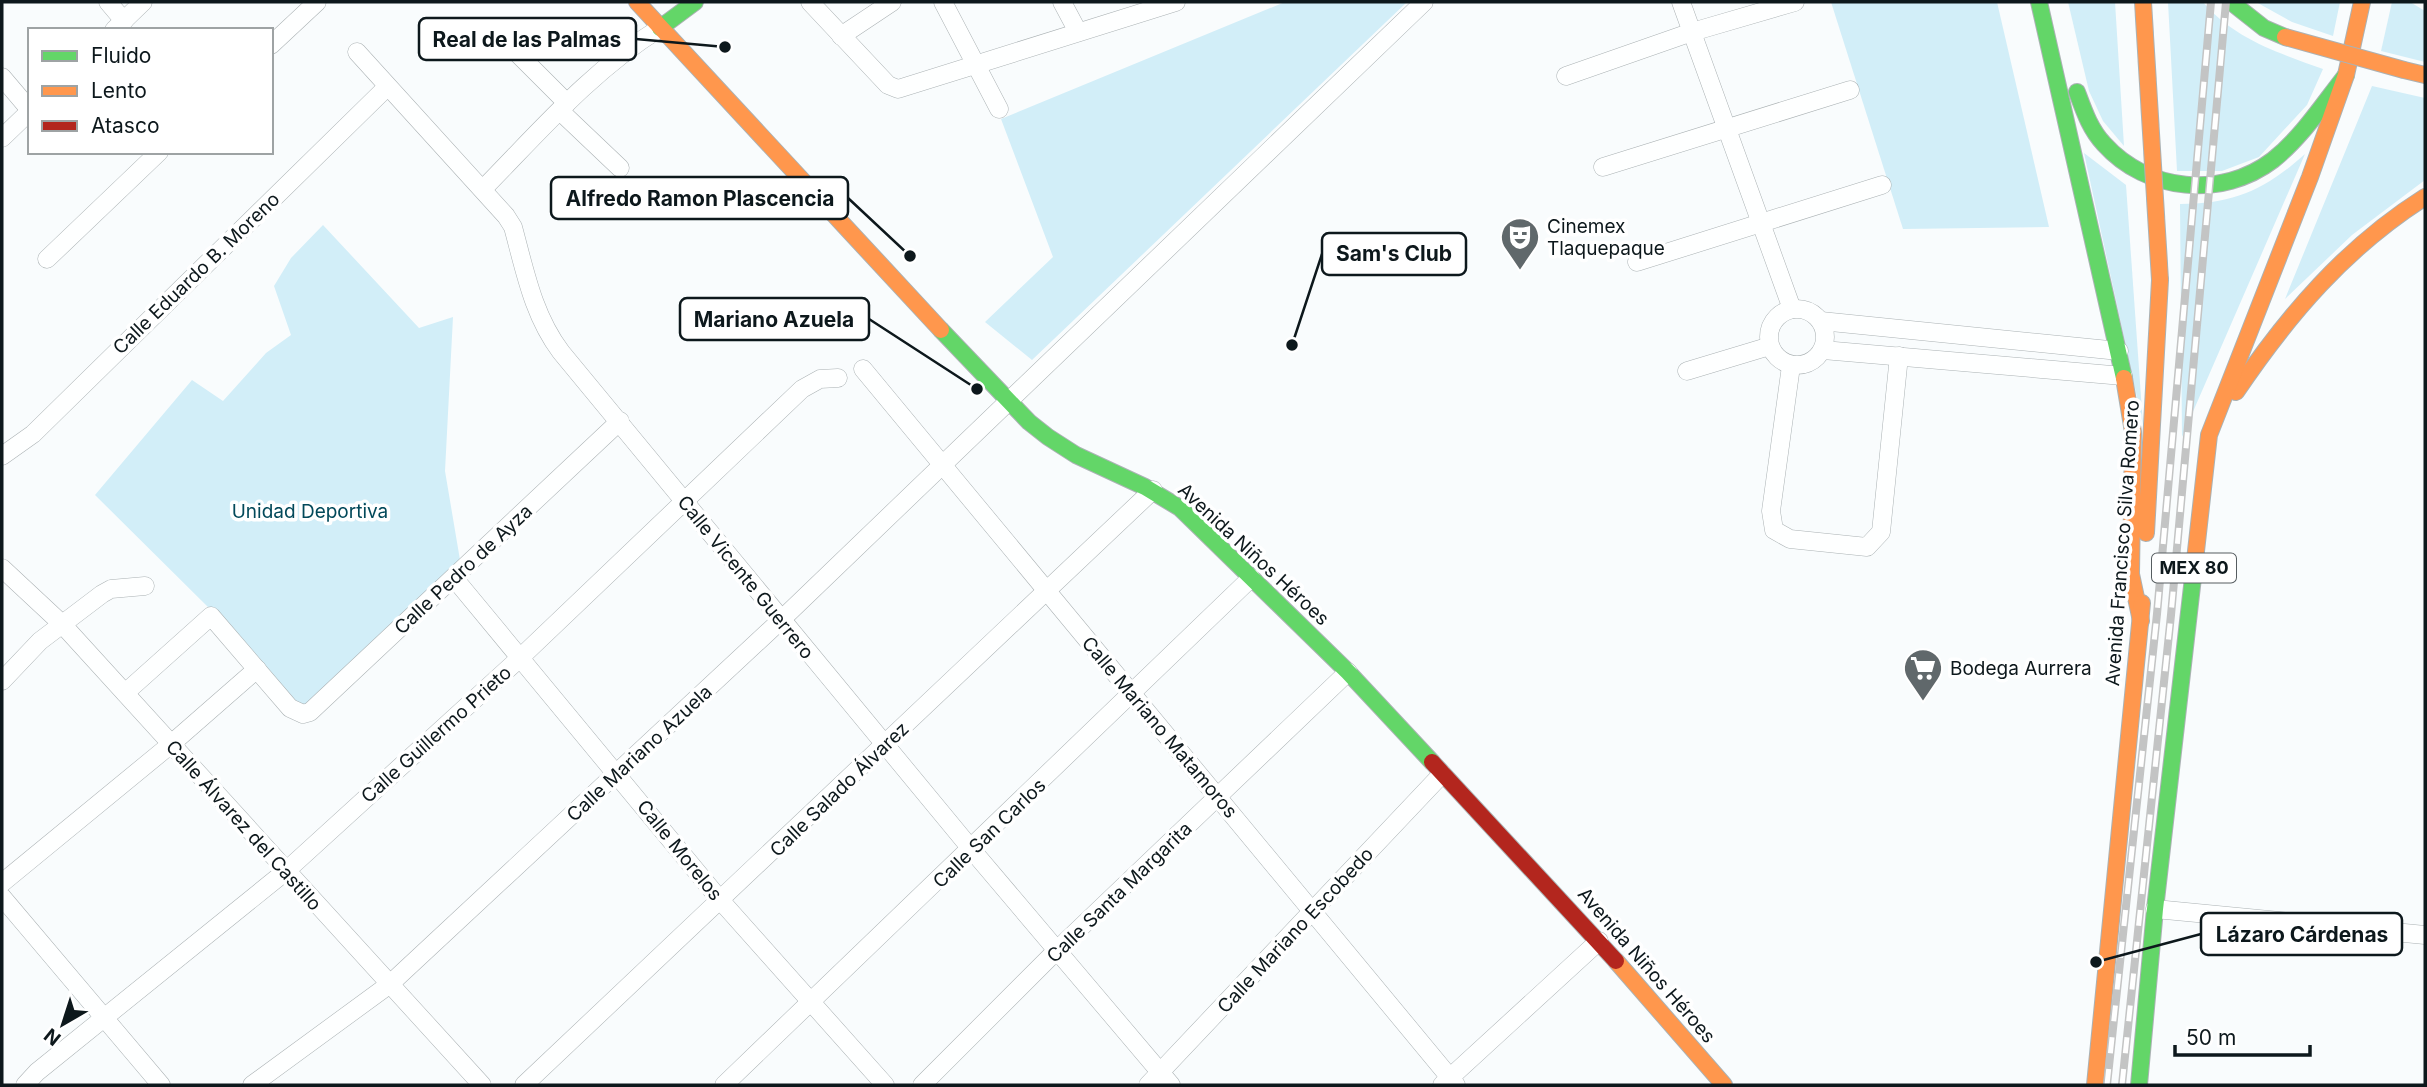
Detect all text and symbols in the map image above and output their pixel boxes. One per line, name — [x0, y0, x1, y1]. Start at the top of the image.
callout: Real de las Palmas — [419, 18, 636, 60]
text: Real de las Palmas — [433, 27, 621, 52]
legend — [28, 28, 273, 154]
text: Fluido — [91, 43, 151, 68]
text: Lento — [91, 78, 147, 103]
text: Atasco — [91, 113, 160, 138]
callout: Alfredo Ramon Plascencia — [551, 177, 848, 219]
text: Alfredo Ramon Plascencia — [566, 186, 834, 211]
street label: Calle Eduardo B. Moreno — [108, 188, 284, 359]
place label: Cinemex Tlaquepaque — [1547, 215, 1665, 260]
theatre icon: Cinemex Tlaquepaque — [1499, 216, 1541, 271]
callout: Sam's Club — [1322, 233, 1466, 275]
text: Sam's Club — [1336, 241, 1452, 266]
callout: Mariano Azuela — [680, 298, 869, 340]
text: Mariano Azuela — [694, 307, 854, 332]
street label: Avenida Francisco Silva Romero — [2101, 399, 2144, 687]
street label: Avenida Niños Héroes — [1173, 478, 1334, 630]
street label: Calle Vicente Guerrero — [673, 491, 819, 664]
park label: Unidad Deportiva — [232, 500, 388, 523]
street label: Calle Pedro de Ayza — [390, 500, 537, 639]
road number: MEX 80 — [2152, 554, 2236, 582]
street label: Calle Mariano Matamoros — [1077, 632, 1242, 823]
supermarket icon: Bodega Aurrera — [1902, 647, 1944, 702]
place label: Bodega Aurrera — [1950, 657, 2092, 680]
street label: Calle Guillermo Prieto — [357, 661, 516, 808]
street label: Calle Mariano Azuela — [562, 680, 717, 827]
street label: Calle Salado Álvarez — [765, 717, 913, 861]
street label: Calle Álvarez del Castillo — [161, 735, 327, 915]
street label: Calle San Carlos — [928, 774, 1050, 893]
street label: Calle Morelos — [632, 795, 727, 905]
street label: Calle Santa Margarita — [1042, 817, 1197, 968]
street label: Calle Mariano Escobedo — [1213, 843, 1378, 1018]
street label: Avenida Niños Héroes — [1573, 883, 1720, 1048]
callout: Lázaro Cárdenas — [2201, 913, 2402, 955]
text: Lázaro Cárdenas — [2216, 922, 2388, 947]
north arrow — [28, 989, 98, 1059]
scale bar — [2175, 1014, 2310, 1058]
text: N — [40, 1023, 65, 1050]
text: 50 m — [2186, 1025, 2236, 1050]

